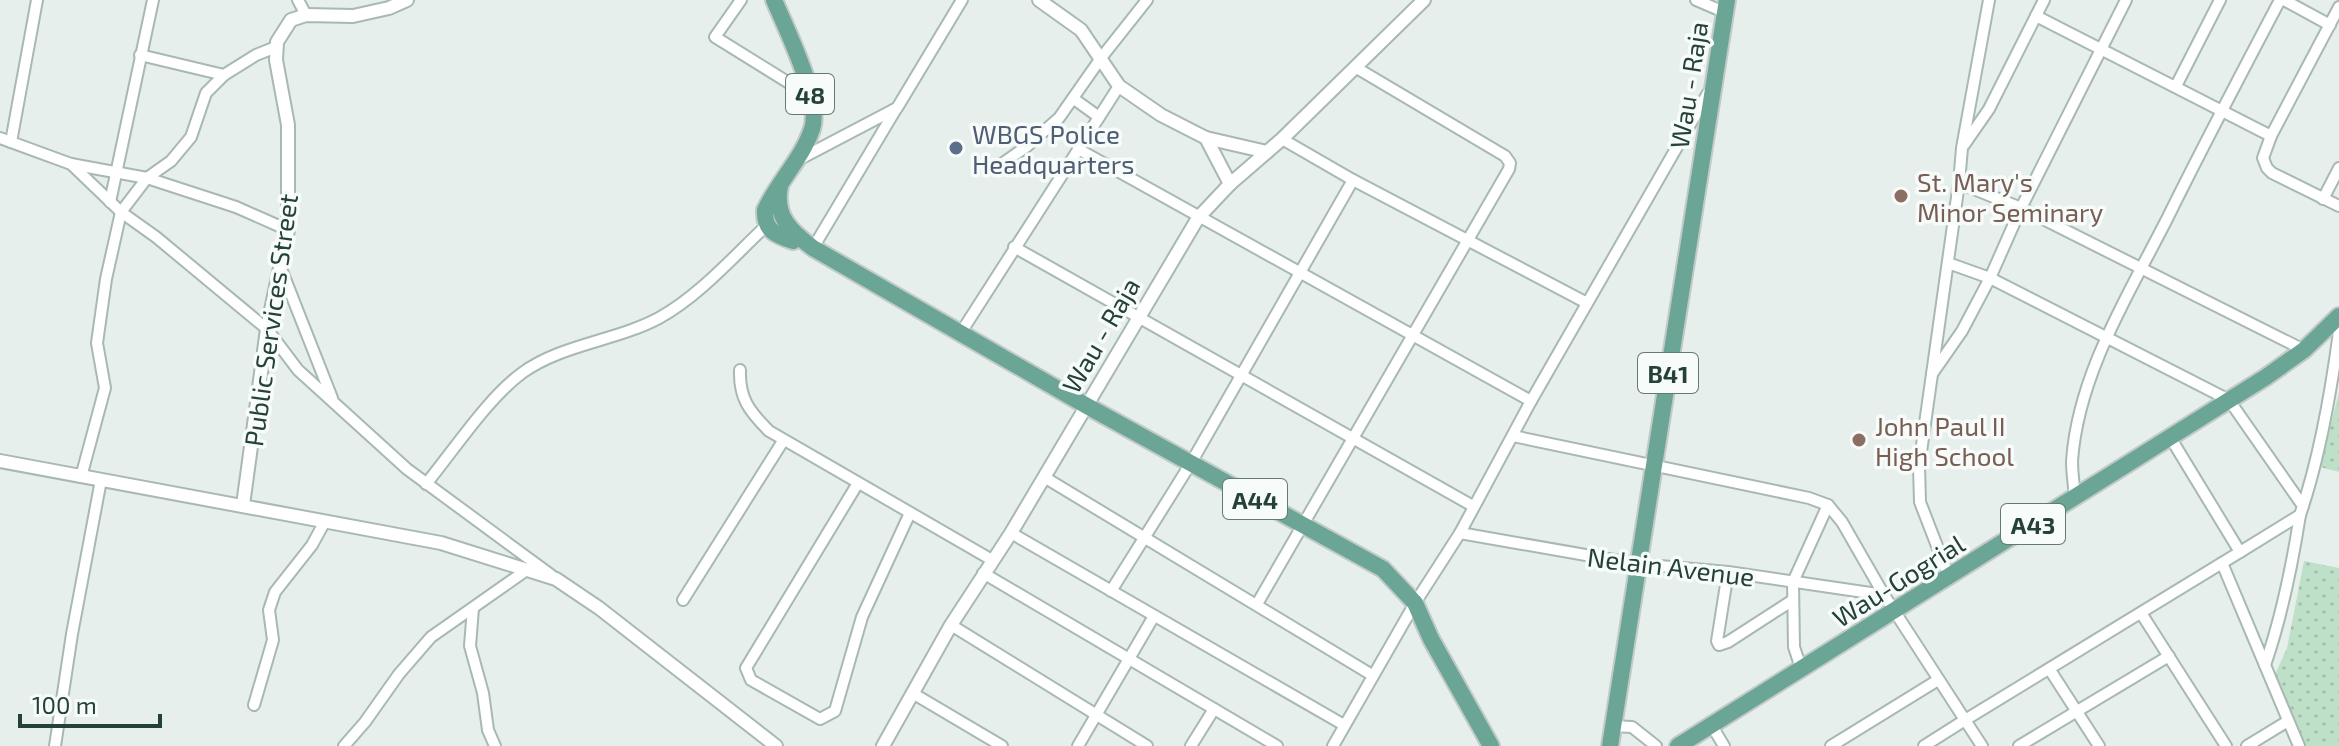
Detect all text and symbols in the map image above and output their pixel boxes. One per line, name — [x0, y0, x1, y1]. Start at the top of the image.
street label: Wau - Raja — [1663, 19, 1713, 151]
road number: 48 — [786, 74, 834, 114]
place label: WBGS Police Headquarters — [972, 118, 1134, 179]
marker: WBGS Police Headquarters — [947, 139, 965, 157]
place label: St. Mary's Minor Seminary — [1917, 166, 2103, 227]
marker: St. Mary's Minor Seminary — [1892, 187, 1910, 205]
street label: Public Services Street — [237, 192, 303, 448]
street label: Wau - Raja — [1055, 272, 1145, 398]
road number: B41 — [1638, 353, 1698, 393]
place label: John Paul II High School — [1875, 410, 2014, 471]
marker: John Paul II High School — [1850, 431, 1868, 449]
road number: A44 — [1223, 479, 1287, 519]
road number: A43 — [2001, 504, 2065, 544]
street label: Wau-Gogrial — [1826, 527, 1970, 633]
street label: Nelain Avenue — [1586, 540, 1756, 592]
scale bar — [20, 678, 160, 728]
text: 100 m — [32, 690, 97, 719]

